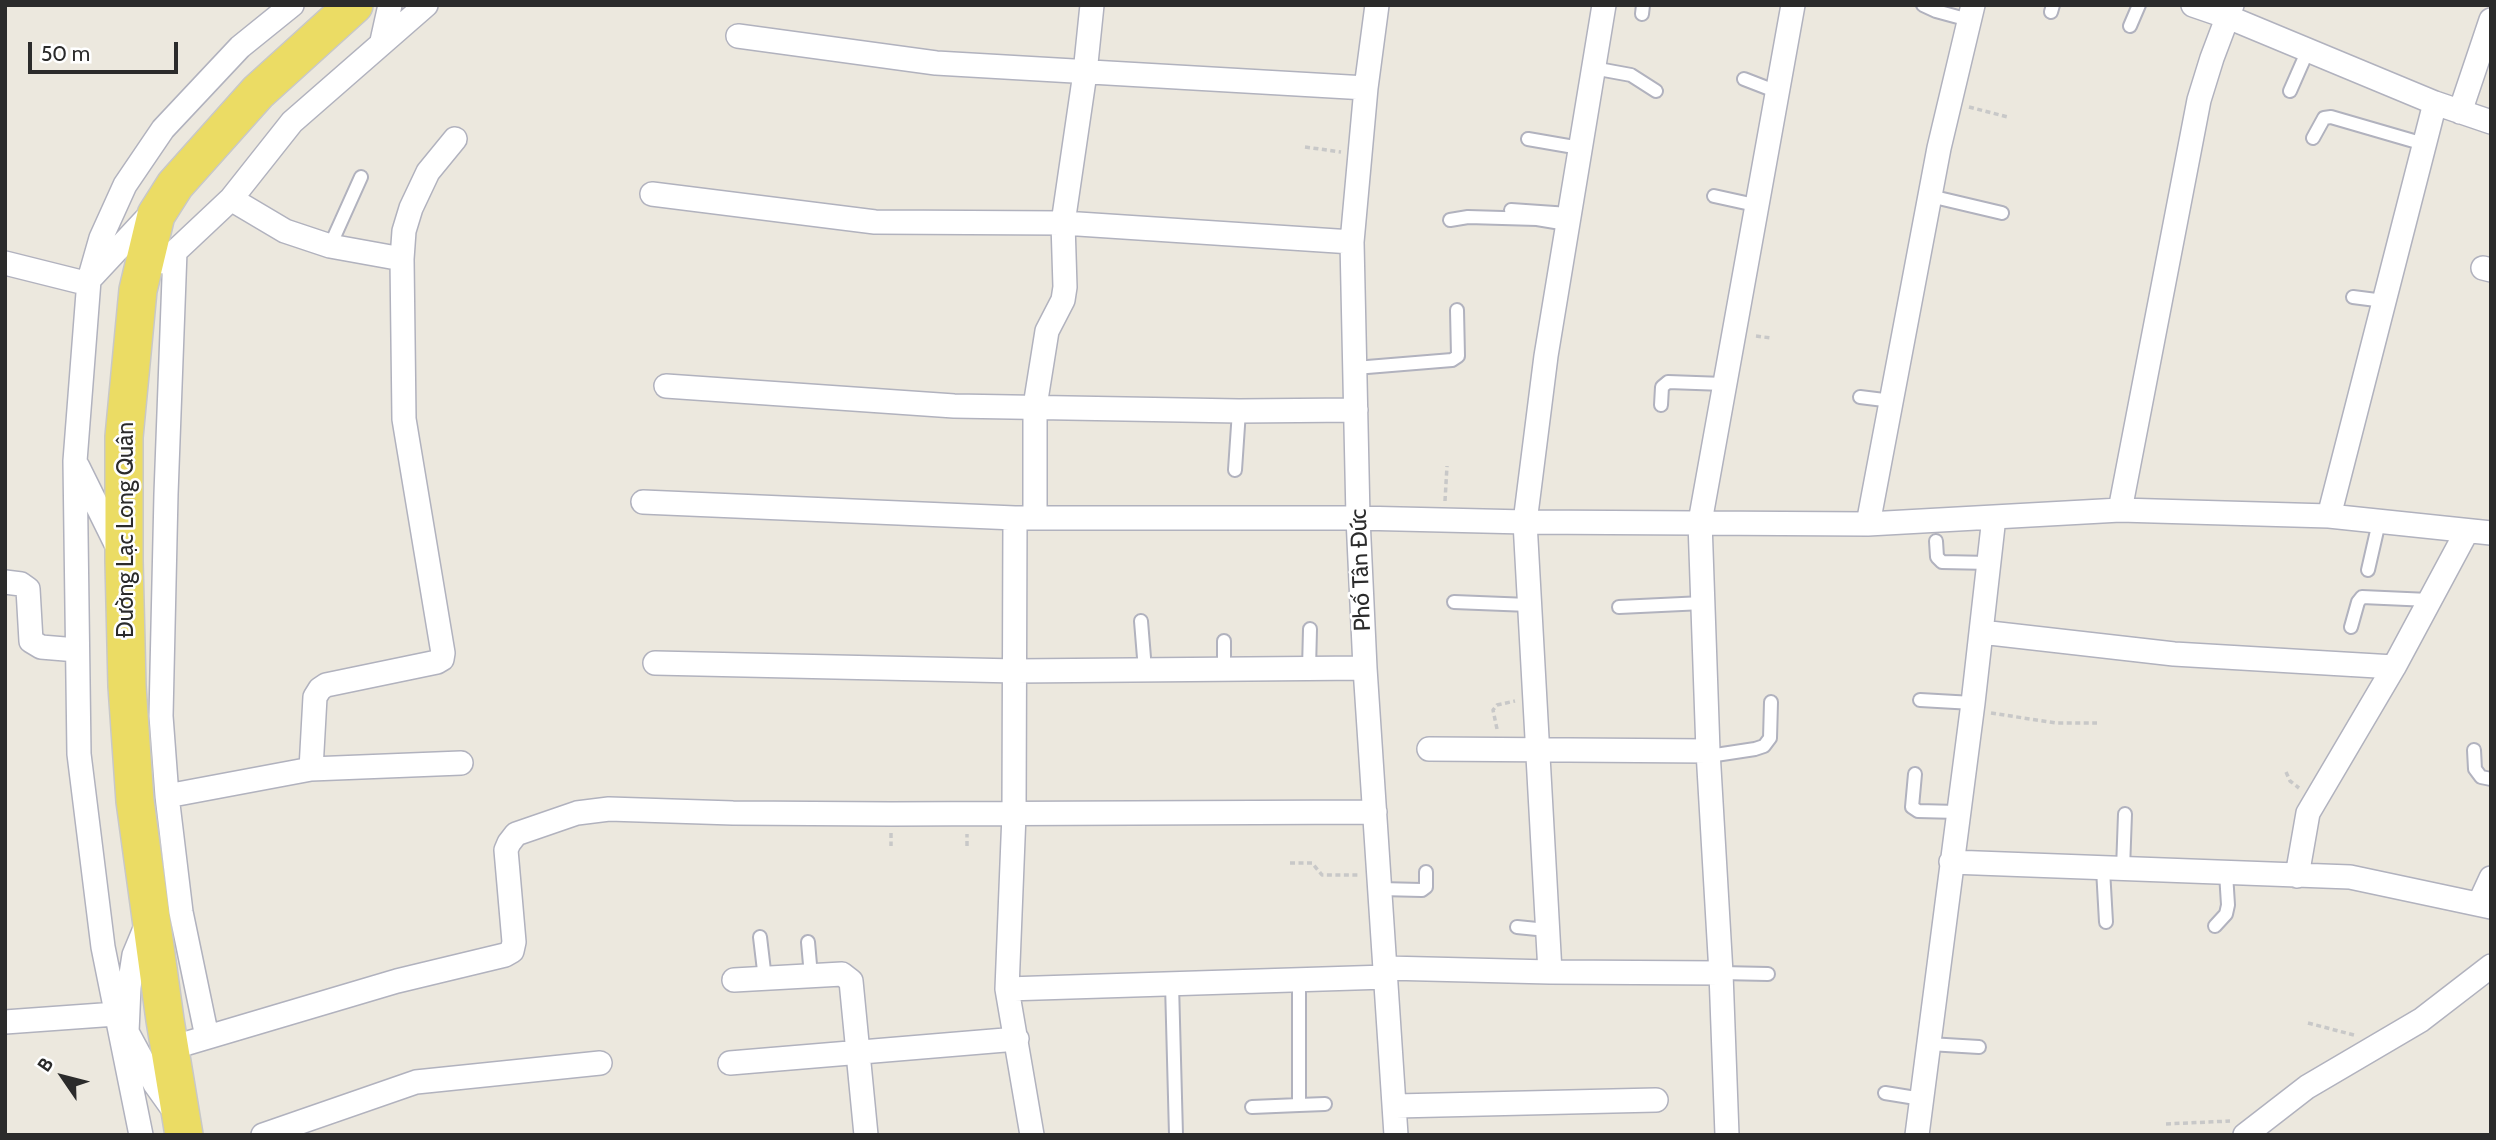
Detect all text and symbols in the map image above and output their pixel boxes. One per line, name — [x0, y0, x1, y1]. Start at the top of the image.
scale bar — [32, 28, 182, 72]
text: 50 m — [41, 41, 90, 66]
street label: Đường Lạc Long Quân — [112, 422, 140, 638]
street label: Phố Tân Đức — [1345, 508, 1377, 632]
north arrow — [28, 1042, 98, 1112]
text: B — [33, 1053, 58, 1076]

